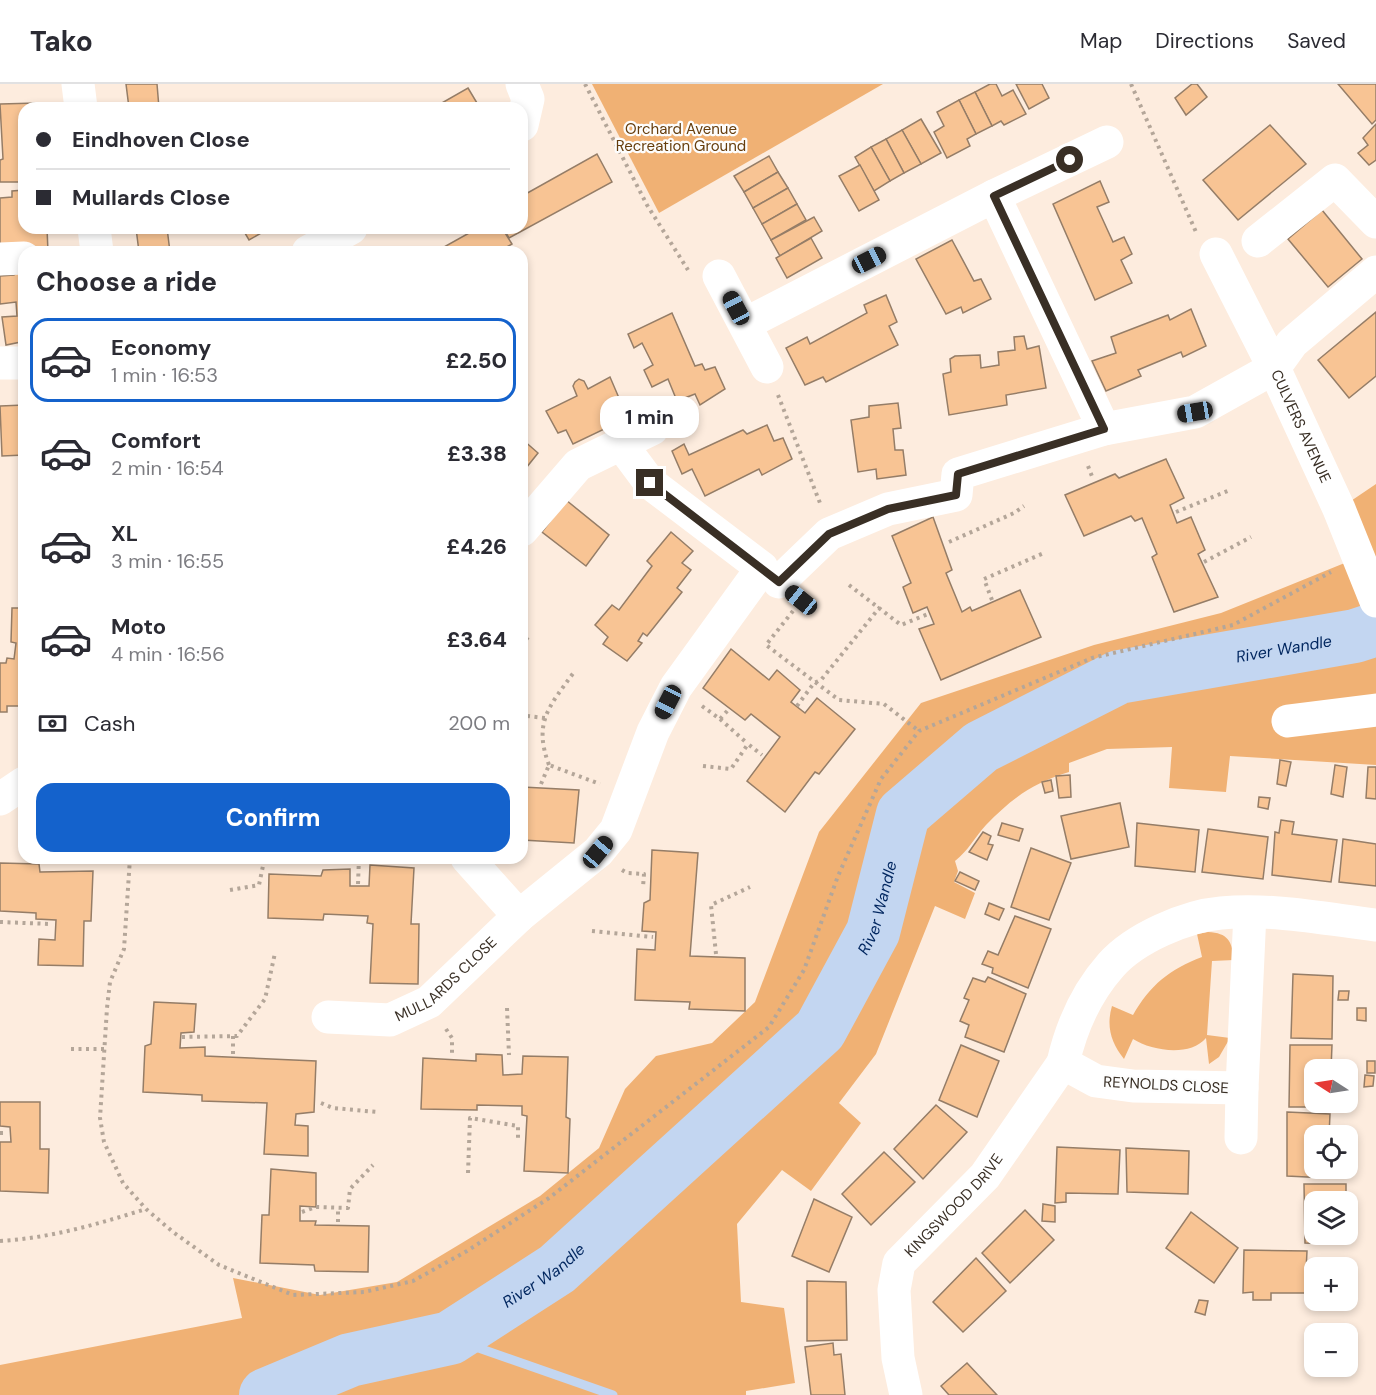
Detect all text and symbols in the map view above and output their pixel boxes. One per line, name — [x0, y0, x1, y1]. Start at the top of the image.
text: Tako — [30, 23, 93, 60]
text: Map — [1080, 27, 1122, 55]
text: Directions — [1155, 27, 1254, 55]
text: Saved — [1287, 27, 1346, 55]
park label: Orchard Avenue Recreation Ground — [616, 119, 746, 156]
text: Eindhoven Close — [72, 125, 250, 154]
route start — [1056, 146, 1083, 173]
text: Mullards Close — [72, 183, 230, 212]
car — [849, 244, 889, 276]
text: Choose a ride — [36, 264, 217, 299]
car — [720, 288, 752, 328]
icon: car — [39, 333, 93, 387]
text: Economy — [111, 333, 211, 362]
text: £2.50 — [446, 346, 507, 375]
text: 1 min · 16:53 — [111, 362, 218, 388]
street label: CULVERS AVENUE — [1266, 366, 1336, 486]
callout: 1 min — [600, 396, 700, 438]
car — [1176, 400, 1214, 424]
text: 1 min — [625, 404, 674, 430]
icon: car — [39, 426, 93, 480]
text: Comfort — [111, 426, 201, 455]
text: £3.38 — [447, 439, 507, 468]
text: 2 min · 16:54 — [111, 455, 224, 481]
route end — [636, 469, 663, 496]
icon: car — [39, 519, 93, 573]
text: XL — [111, 519, 138, 548]
text: £4.26 — [446, 532, 507, 561]
text: 3 min · 16:55 — [111, 548, 224, 574]
car — [781, 582, 821, 618]
icon: car — [39, 612, 93, 666]
text: Moto — [111, 612, 166, 641]
text: £3.64 — [446, 625, 507, 654]
water label: River Wandle — [1234, 630, 1333, 668]
text: 4 min · 16:56 — [111, 641, 225, 667]
car — [652, 682, 684, 722]
icon: cash — [36, 707, 69, 740]
text: Cash — [84, 709, 135, 738]
text: 200 m — [448, 710, 510, 736]
button: Confirm — [36, 783, 510, 852]
car — [580, 832, 616, 872]
water label: River Wandle — [853, 859, 902, 958]
street label: MULLARDS CLOSE — [392, 932, 501, 1026]
north arrow — [1304, 1059, 1358, 1113]
map controls — [1304, 1059, 1358, 1377]
street label: REYNOLDS CLOSE — [1103, 1072, 1229, 1098]
button: locate — [1304, 1125, 1358, 1179]
street label: KINGSWOOD DRIVE — [900, 1150, 1007, 1262]
button: layers — [1304, 1191, 1358, 1245]
water label: River Wandle — [498, 1239, 589, 1313]
button: + — [1304, 1257, 1358, 1311]
button: − — [1304, 1323, 1358, 1377]

